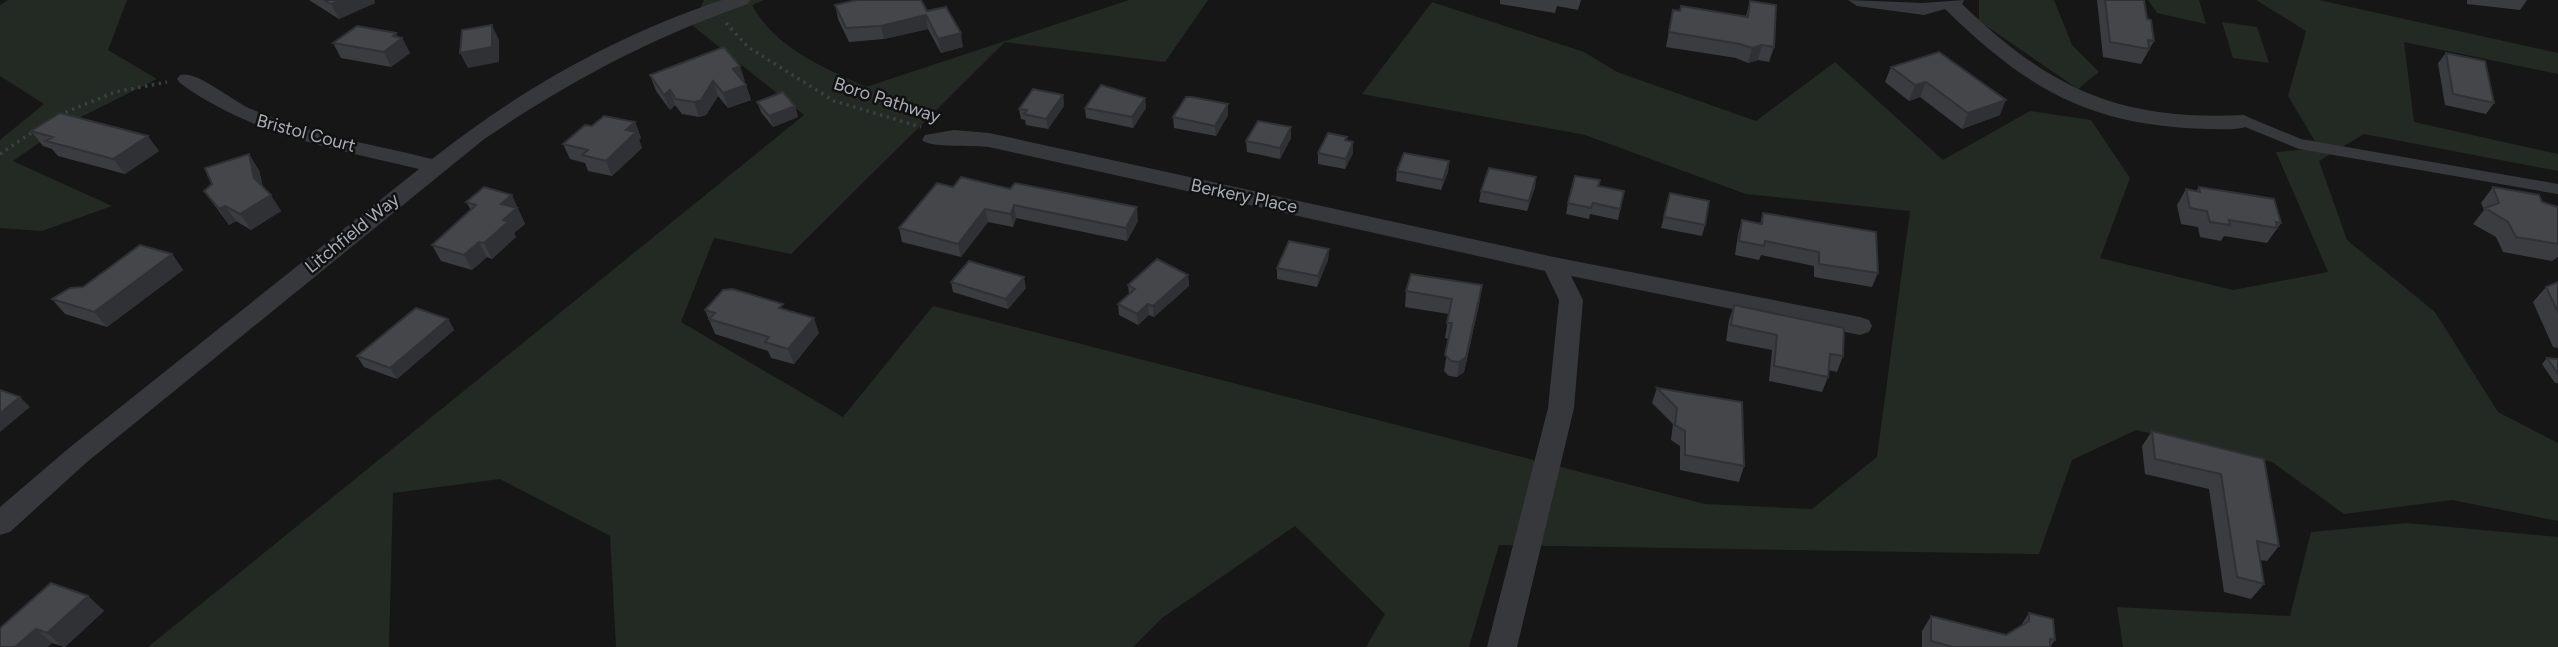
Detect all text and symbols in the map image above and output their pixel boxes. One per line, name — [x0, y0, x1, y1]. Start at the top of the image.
street label: Boro Pathway — [831, 72, 944, 128]
street label: Bristol Court — [254, 109, 358, 157]
street label: Berkery Place — [1189, 174, 1299, 218]
street label: Litchfield Way — [300, 188, 404, 278]

